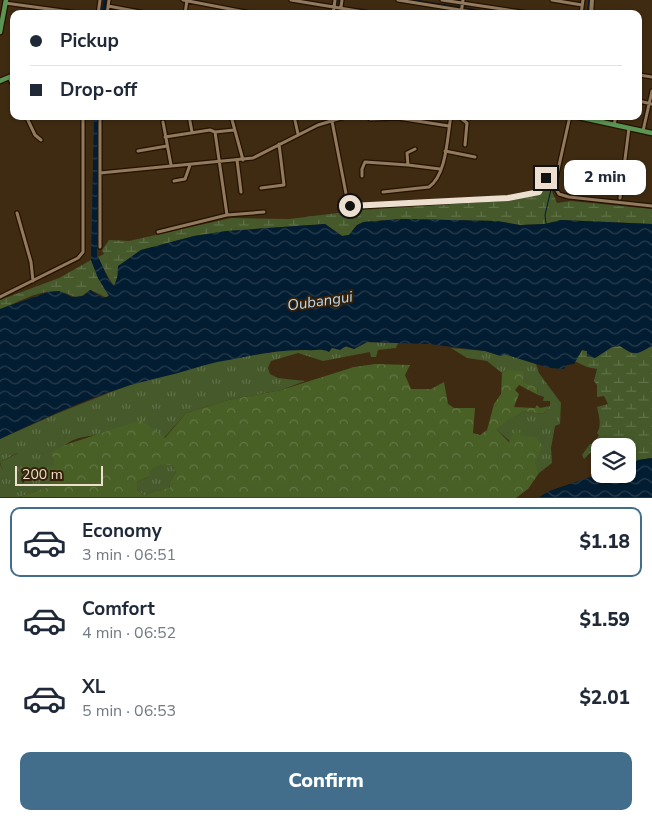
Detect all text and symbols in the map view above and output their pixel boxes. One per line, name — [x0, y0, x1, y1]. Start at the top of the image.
text: Pickup — [60, 28, 119, 54]
text: Drop-off — [60, 77, 137, 103]
callout: 2 min — [564, 160, 646, 196]
text: 2 min — [584, 166, 626, 188]
route end — [535, 167, 557, 189]
route start — [339, 195, 361, 217]
water label: Oubangui — [286, 286, 354, 315]
map controls — [591, 438, 636, 483]
button: layers — [591, 438, 636, 483]
scale bar — [15, 462, 102, 486]
text: 200 m — [22, 465, 63, 484]
text: Economy — [82, 518, 162, 544]
icon: car — [22, 520, 67, 565]
text: $1.18 — [579, 529, 630, 555]
text: 3 min · 06:51 — [82, 544, 176, 566]
text: Comfort — [82, 596, 155, 622]
icon: car — [22, 598, 67, 643]
text: $1.59 — [579, 607, 630, 633]
text: 4 min · 06:52 — [82, 622, 176, 644]
text: XL — [82, 674, 105, 700]
icon: car — [22, 676, 67, 721]
text: $2.01 — [579, 685, 630, 711]
text: 5 min · 06:53 — [82, 700, 176, 722]
button: Confirm — [20, 752, 632, 810]

